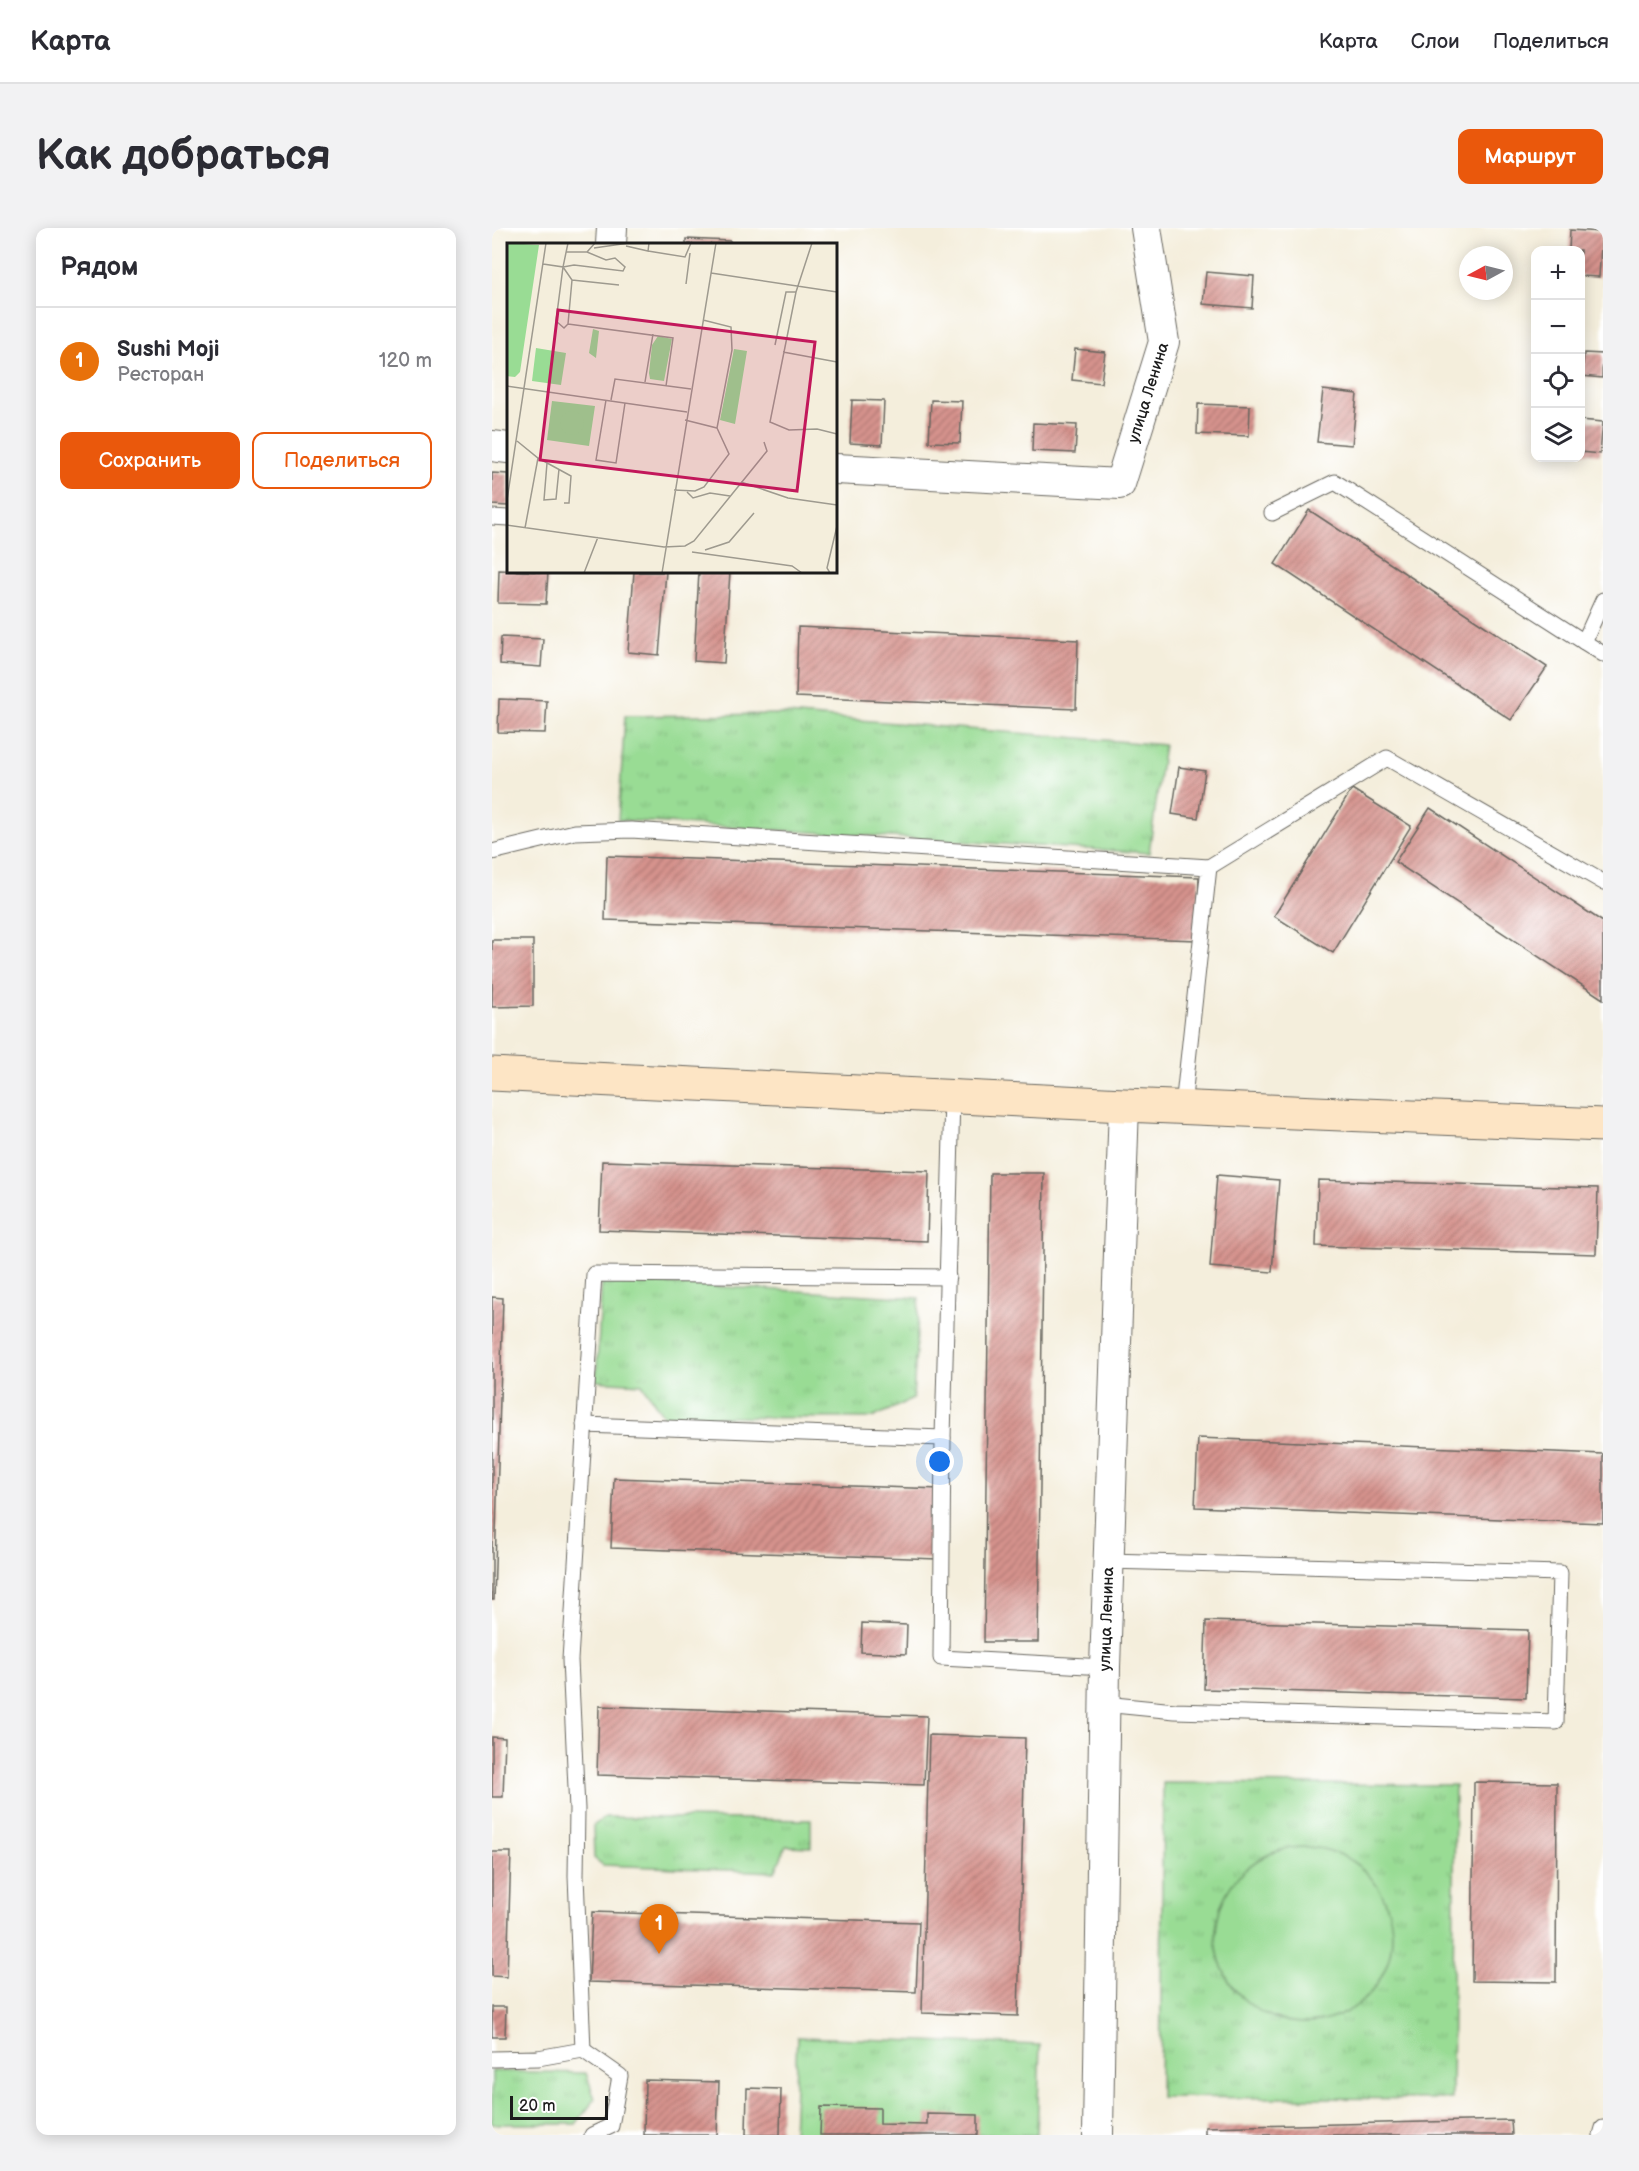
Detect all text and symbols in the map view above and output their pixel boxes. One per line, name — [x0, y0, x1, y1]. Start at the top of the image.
text: Карта — [30, 25, 110, 58]
text: Карта — [1319, 29, 1378, 54]
text: Слои — [1411, 29, 1460, 54]
text: Поделиться — [1493, 29, 1609, 54]
button: Маршрут — [1458, 129, 1603, 184]
text: Как добраться — [36, 131, 331, 182]
inset map — [507, 243, 837, 573]
north arrow — [1459, 246, 1513, 300]
map controls — [1531, 246, 1585, 462]
button: + — [1531, 246, 1585, 300]
text: Рядом — [60, 252, 138, 283]
button: − — [1531, 300, 1585, 354]
text: Sushi Moji — [117, 336, 219, 363]
street label: улица Ленина — [1124, 340, 1173, 445]
text: 1 — [75, 349, 84, 373]
text: 120 m — [379, 349, 432, 373]
button: locate — [1531, 354, 1585, 408]
text: Ресторан — [117, 363, 204, 387]
button: layers — [1531, 408, 1585, 462]
button: Сохранить — [60, 432, 240, 489]
button: Поделиться — [252, 432, 432, 489]
your location — [925, 1447, 954, 1476]
street label: улица Ленина — [1095, 1566, 1118, 1671]
pin: 1 — [640, 1904, 678, 1954]
scale bar — [510, 2093, 608, 2120]
text: 20 m — [519, 2097, 555, 2116]

